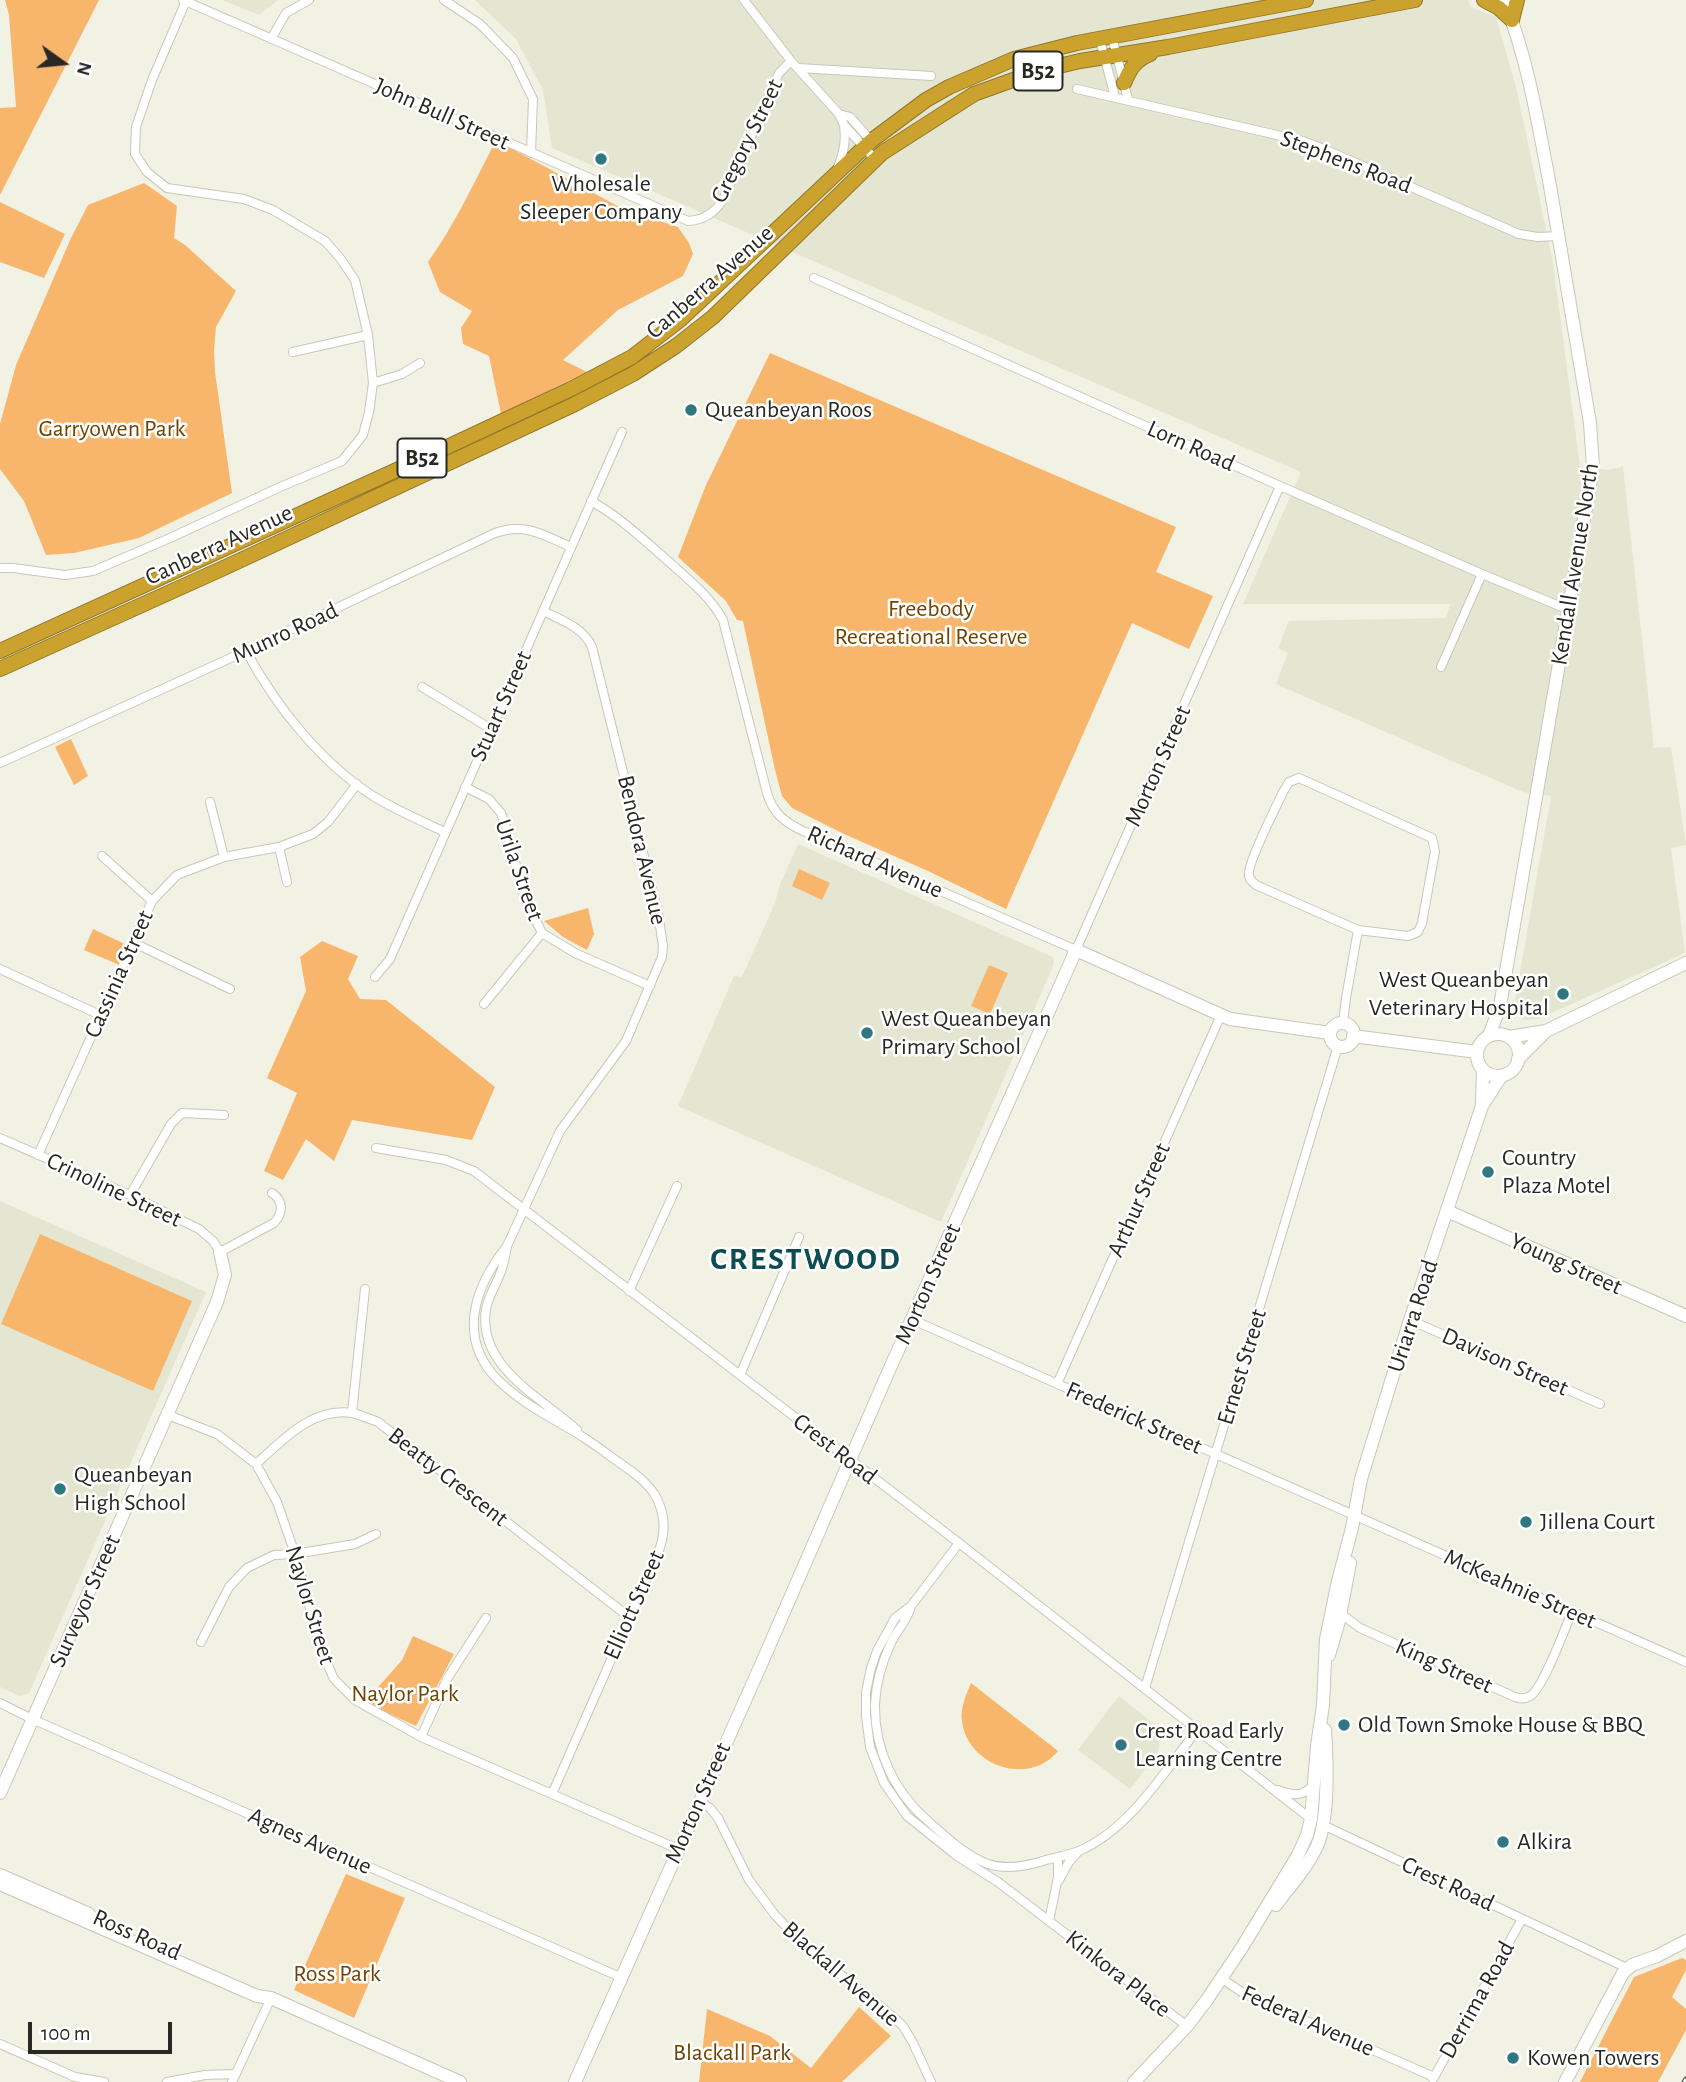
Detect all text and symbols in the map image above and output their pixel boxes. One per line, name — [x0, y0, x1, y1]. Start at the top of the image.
north arrow — [28, 28, 98, 98]
road number: B52 — [1014, 52, 1062, 90]
text: N — [73, 60, 95, 77]
street label: John Bull Street — [370, 71, 514, 157]
street label: Gregory Street — [705, 74, 789, 208]
street label: Stephens Road — [1276, 124, 1416, 200]
marker: Wholesale Sleeper Company — [593, 151, 609, 167]
place label: Wholesale Sleeper Company — [520, 170, 682, 226]
street label: Canberra Avenue — [640, 219, 780, 345]
place label: Queanbeyan Roos — [705, 396, 872, 424]
marker: Queanbeyan Roos — [683, 402, 699, 418]
street label: Lorn Road — [1143, 414, 1239, 478]
park label: Garryowen Park — [39, 415, 185, 443]
road number: B52 — [398, 438, 446, 478]
street label: Kendall Avenue North — [1545, 461, 1605, 667]
street label: Canberra Avenue — [141, 498, 297, 592]
park label: Freebody Recreational Reserve — [834, 595, 1028, 651]
street label: Munro Road — [227, 596, 343, 670]
street label: Stuart Street — [464, 646, 538, 766]
street label: Morton Street — [1119, 701, 1197, 831]
street label: Bendora Avenue — [611, 772, 673, 928]
street label: Urila Street — [488, 815, 550, 925]
street label: Richard Avenue — [803, 819, 947, 905]
street label: Cassinia Street — [78, 906, 160, 1042]
place label: West Queanbeyan Veterinary Hospital — [1369, 966, 1549, 1022]
marker: West Queanbeyan Veterinary Hospital — [1555, 986, 1571, 1002]
place label: West Queanbeyan Primary School — [881, 1005, 1051, 1061]
marker: West Queanbeyan Primary School — [859, 1025, 875, 1041]
street label: Arthur Street — [1101, 1139, 1177, 1261]
place label: Country Plaza Motel — [1502, 1144, 1611, 1200]
street label: Crinoline Street — [42, 1146, 186, 1234]
marker: Country Plaza Motel — [1480, 1164, 1496, 1180]
street label: Morton Street — [889, 1219, 967, 1349]
street label: Young Street — [1506, 1227, 1626, 1301]
district label: CRESTWOOD — [711, 1240, 901, 1278]
street label: Uriarra Road — [1381, 1256, 1445, 1376]
street label: Ernest Street — [1211, 1306, 1273, 1428]
street label: Davison Street — [1437, 1321, 1573, 1403]
street label: Frederick Street — [1061, 1375, 1207, 1461]
street label: Crest Road — [787, 1407, 883, 1491]
street label: Beatty Crescent — [382, 1421, 514, 1533]
place label: Queanbeyan High School — [74, 1461, 192, 1517]
marker: Queanbeyan High School — [52, 1481, 68, 1497]
place label: Jillena Court — [1540, 1508, 1655, 1536]
marker: Jillena Court — [1518, 1514, 1534, 1530]
street label: Surveyor Street — [43, 1530, 127, 1672]
street label: Naylor Street — [278, 1542, 342, 1668]
street label: McKeahnie Street — [1439, 1543, 1601, 1635]
street label: Elliott Street — [597, 1546, 671, 1664]
street label: King Street — [1391, 1632, 1497, 1700]
park label: Naylor Park — [351, 1680, 459, 1708]
place label: Old Town Smoke House & BBQ — [1358, 1711, 1643, 1739]
place label: Crest Road Early Learning Centre — [1135, 1717, 1284, 1773]
marker: Old Town Smoke House & BBQ — [1336, 1717, 1352, 1733]
marker: Crest Road Early Learning Centre — [1113, 1737, 1129, 1753]
street label: Morton Street — [659, 1738, 737, 1868]
street label: Agnes Avenue — [244, 1801, 376, 1881]
place label: Alkira — [1517, 1828, 1572, 1856]
marker: Alkira — [1495, 1834, 1511, 1850]
street label: Crest Road — [1397, 1850, 1499, 1918]
street label: Ross Road — [88, 1903, 186, 1967]
street label: Blackall Avenue — [776, 1915, 906, 2033]
street label: Kinkora Place — [1060, 1924, 1176, 2024]
street label: Derrima Road — [1433, 1936, 1521, 2064]
park label: Ross Park — [293, 1960, 381, 1988]
street label: Federal Avenue — [1237, 1979, 1379, 2063]
scale bar — [32, 2008, 175, 2052]
text: 100 m — [41, 2023, 91, 2044]
park label: Blackall Park — [673, 2039, 791, 2067]
place label: Kowen Towers — [1527, 2044, 1659, 2072]
marker: Kowen Towers — [1505, 2050, 1521, 2066]

